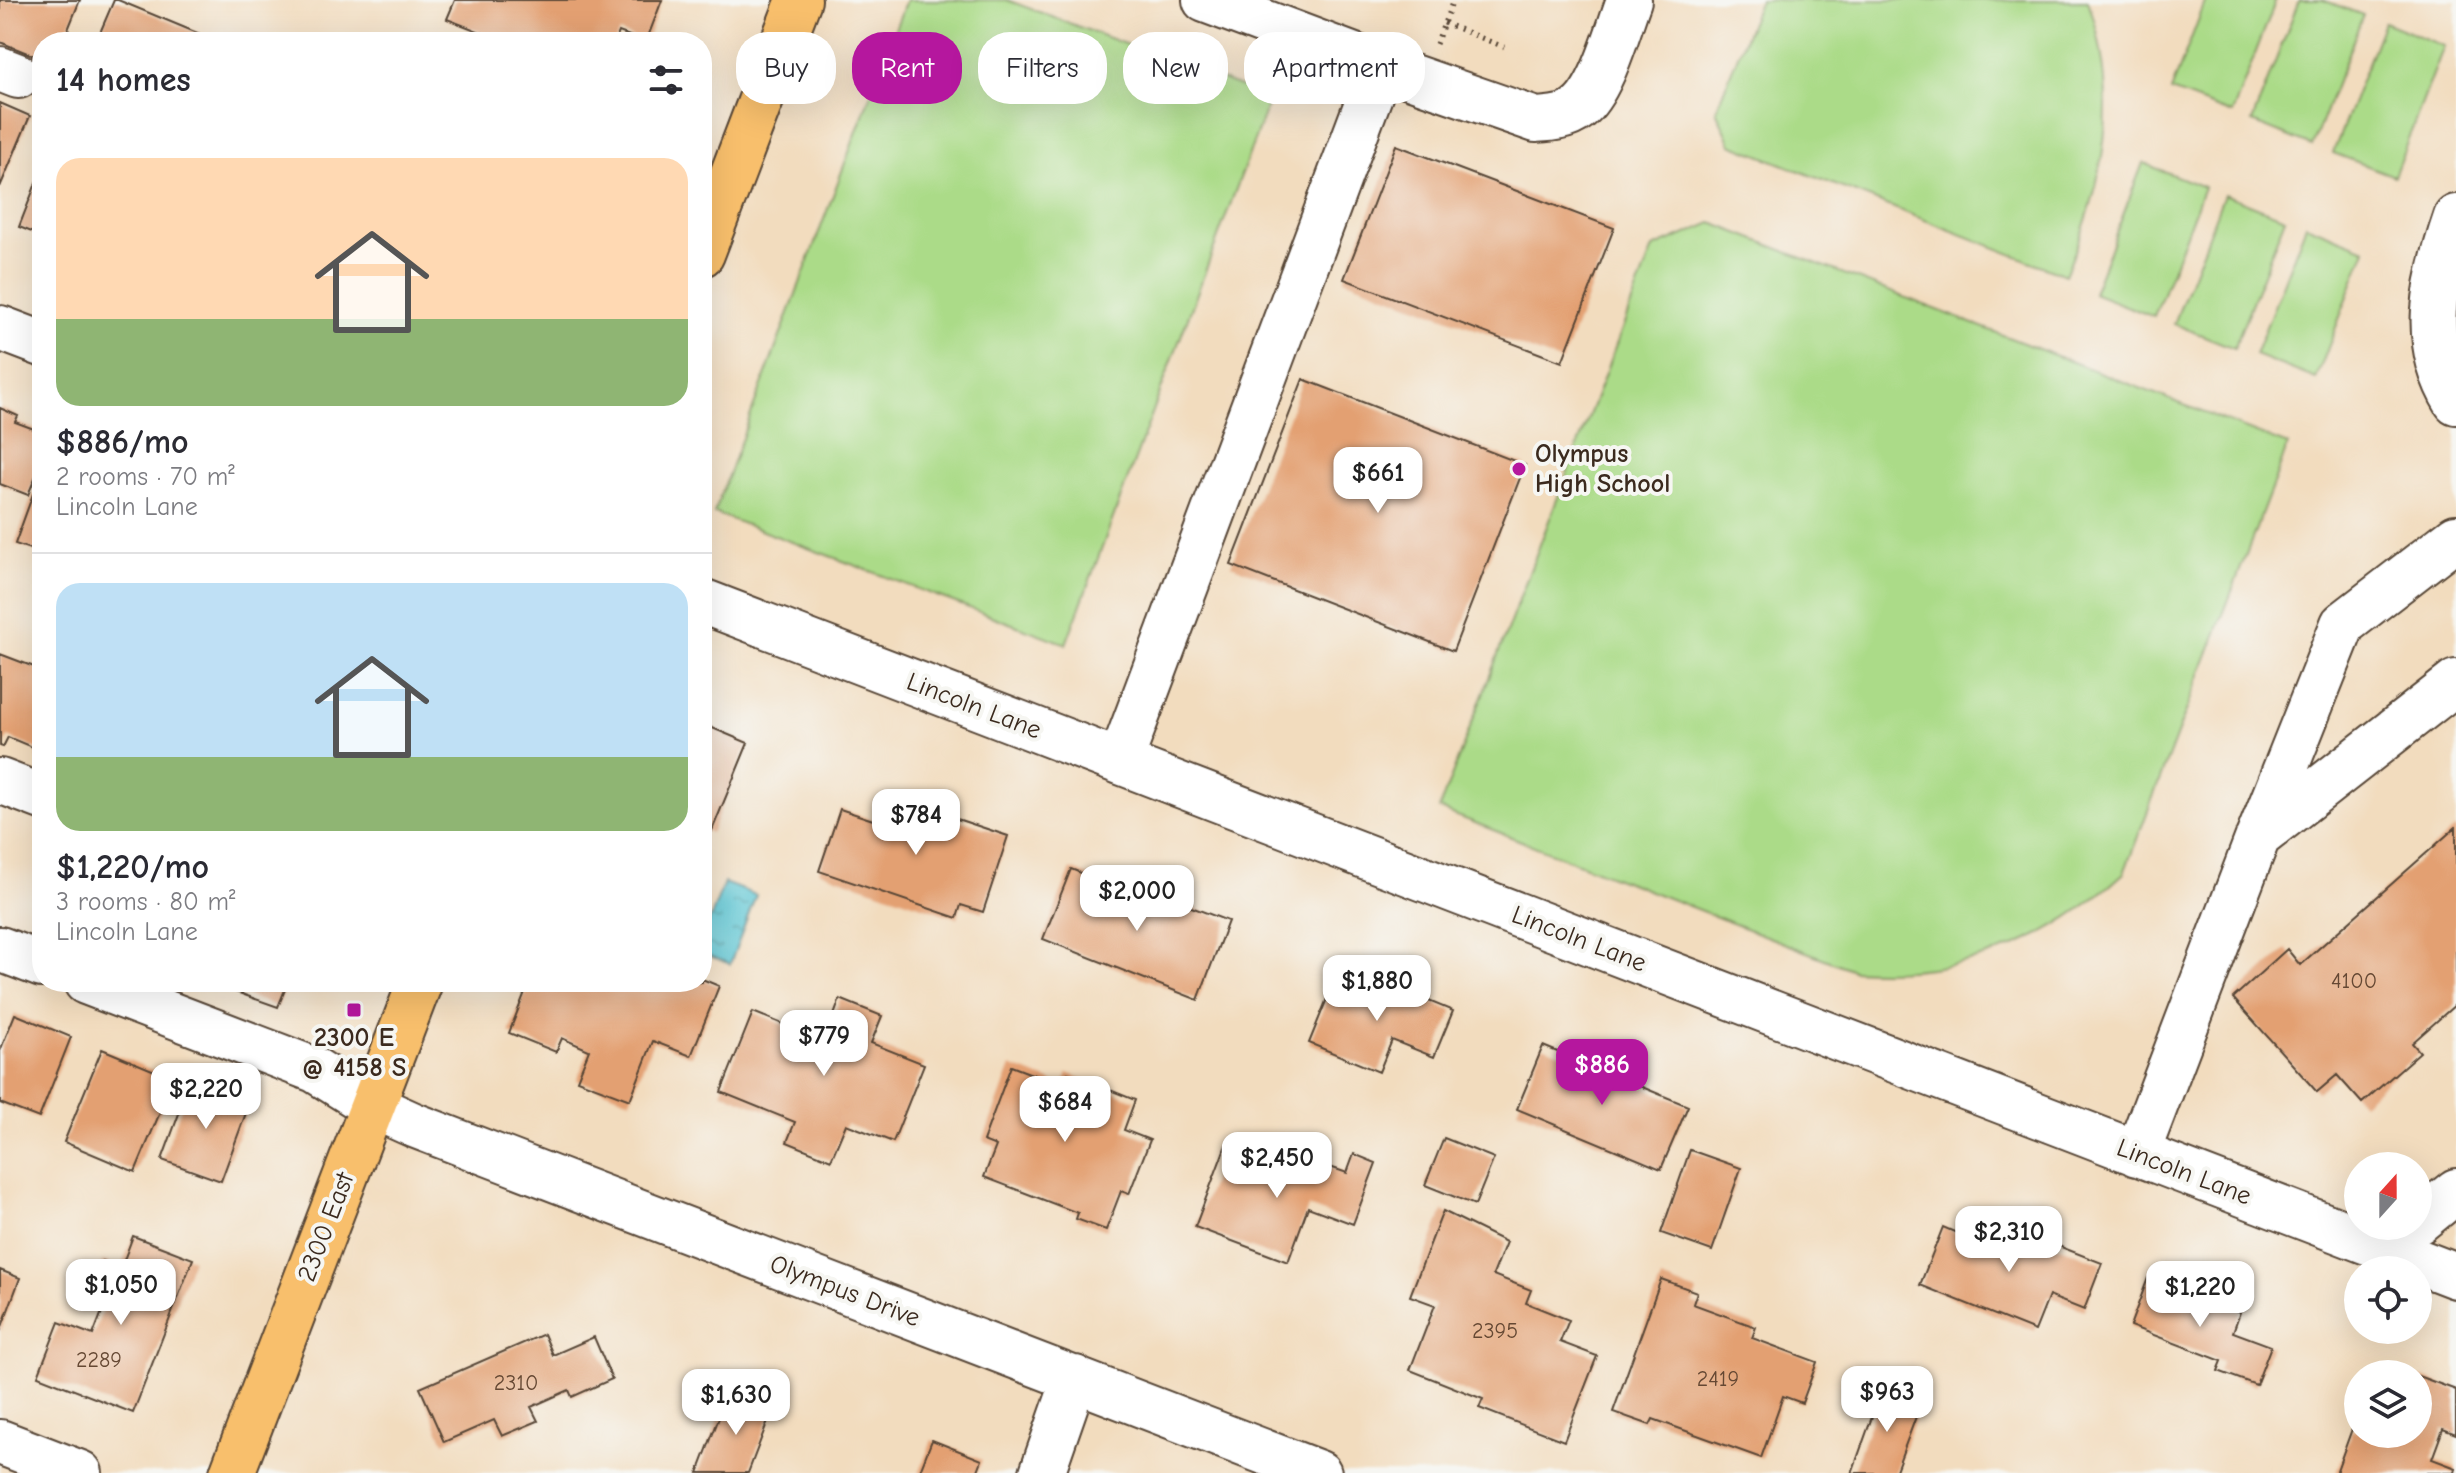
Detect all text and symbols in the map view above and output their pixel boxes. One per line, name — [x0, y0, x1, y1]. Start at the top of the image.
chip: Buy — [736, 32, 836, 104]
chip: Rent — [852, 32, 962, 104]
chip: Filters — [978, 32, 1107, 104]
chip: New — [1123, 32, 1228, 104]
chip: Apartment — [1244, 32, 1425, 104]
icon: filters — [644, 58, 688, 102]
text: 14 homes — [56, 60, 191, 100]
icon: home — [300, 210, 444, 354]
text: $886/mo — [56, 422, 189, 462]
place label: Olympus High School — [1535, 439, 1670, 499]
pin: $661 — [1331, 447, 1425, 515]
text: $661 — [1351, 458, 1405, 488]
marker: Olympus High School — [1510, 460, 1528, 478]
text: 2 rooms · 70 m² — [56, 462, 235, 492]
text: Lincoln Lane — [56, 492, 198, 522]
icon: home — [300, 635, 444, 779]
street label: Lincoln Lane — [902, 667, 1046, 745]
pin: $784 — [869, 789, 963, 857]
text: $784 — [890, 800, 942, 830]
text: $1,220/mo — [56, 847, 209, 887]
pin: $2,000 — [1072, 865, 1202, 933]
text: $2,000 — [1098, 876, 1176, 906]
text: 3 rooms · 80 m² — [56, 887, 235, 917]
street label: Lincoln Lane — [1507, 900, 1651, 978]
text: Lincoln Lane — [56, 917, 198, 947]
pin: $1,880 — [1312, 955, 1442, 1023]
text: $1,880 — [1341, 966, 1413, 996]
house number: 4100 — [2331, 968, 2377, 994]
marker: 2300 E @ 4158 S — [345, 1001, 363, 1019]
pin: $779 — [777, 1010, 871, 1078]
text: $779 — [798, 1021, 850, 1051]
place label: 2300 E @ 4158 S — [302, 1023, 406, 1083]
pin: $886 — [1555, 1039, 1649, 1107]
text: $886 — [1574, 1050, 1630, 1080]
pin: $2,220 — [141, 1063, 271, 1131]
text: $2,220 — [169, 1074, 243, 1104]
pin: $684 — [1018, 1076, 1112, 1144]
text: $684 — [1038, 1087, 1092, 1117]
pin: $2,450 — [1212, 1132, 1342, 1200]
street label: Lincoln Lane — [2112, 1133, 2256, 1211]
text: $2,450 — [1240, 1143, 1314, 1173]
north arrow — [2344, 1152, 2432, 1240]
map controls — [2344, 1152, 2432, 1448]
street label: 2300 East — [291, 1167, 361, 1286]
pin: $2,310 — [1944, 1206, 2074, 1274]
text: $2,310 — [1973, 1217, 2045, 1247]
street label: Olympus Drive — [766, 1249, 924, 1333]
button: locate — [2344, 1256, 2432, 1344]
pin: $1,050 — [56, 1259, 186, 1327]
pin: $1,220 — [2135, 1261, 2265, 1329]
text: $1,050 — [84, 1270, 158, 1300]
text: $1,220 — [2164, 1272, 2236, 1302]
house number: 2395 — [1472, 1318, 1518, 1344]
house number: 2289 — [76, 1347, 122, 1373]
button: layers — [2344, 1360, 2432, 1448]
house number: 2419 — [1697, 1366, 1739, 1392]
pin: $963 — [1840, 1366, 1934, 1434]
pin: $1,630 — [671, 1369, 801, 1437]
house number: 2310 — [494, 1370, 538, 1396]
text: $963 — [1859, 1377, 1915, 1407]
text: $1,630 — [700, 1380, 772, 1410]

